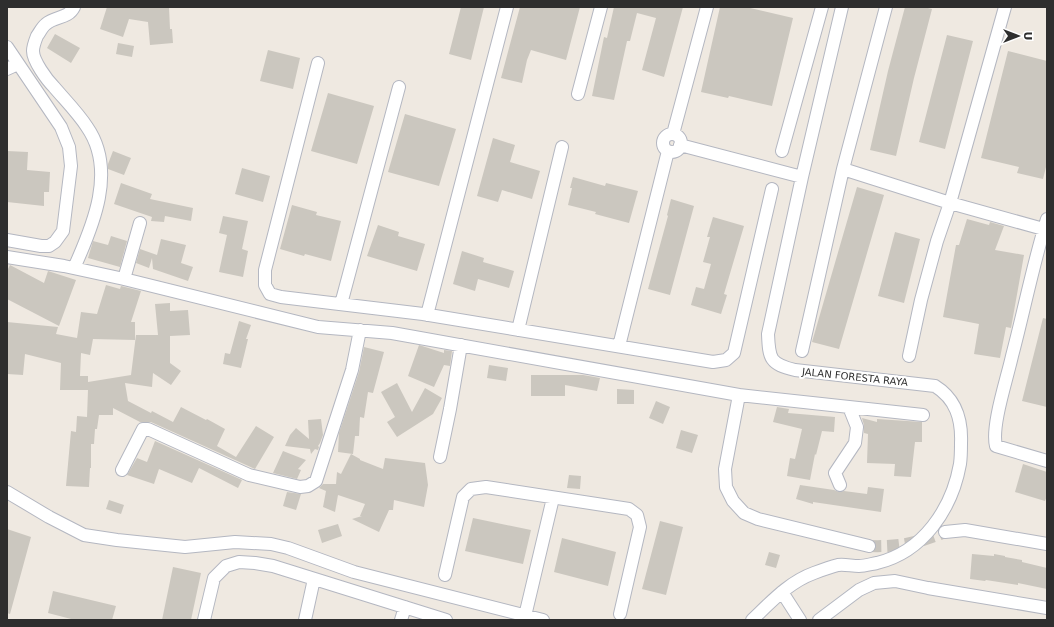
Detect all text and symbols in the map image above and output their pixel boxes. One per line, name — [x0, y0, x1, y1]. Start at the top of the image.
north arrow — [998, 16, 1038, 56]
text: U — [1021, 32, 1034, 40]
street label: JALAN FORESTA RAYA — [801, 366, 909, 388]

